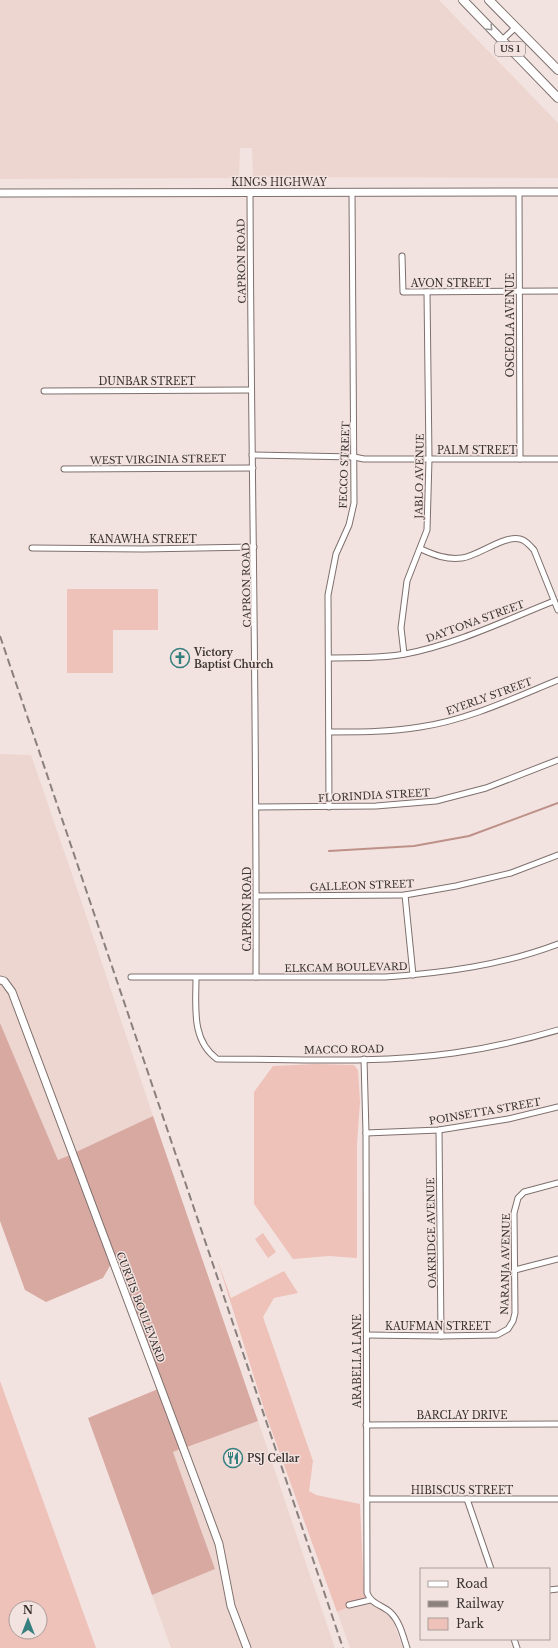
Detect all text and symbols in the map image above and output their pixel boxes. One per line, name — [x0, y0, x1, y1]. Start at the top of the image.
one-way arrow — [485, 23, 493, 31]
road number: US 1 — [495, 42, 525, 56]
street label: KINGS HIGHWAY — [231, 176, 327, 189]
street label: CAPRON ROAD — [234, 218, 249, 304]
street label: OSCEOLA AVENUE — [504, 273, 517, 377]
street label: AVON STREET — [410, 277, 491, 290]
street label: DUNBAR STREET — [99, 375, 195, 388]
street label: FECCO STREET — [336, 421, 353, 509]
street label: JABLO AVENUE — [412, 433, 427, 521]
street label: PALM STREET — [437, 444, 517, 457]
street label: WEST VIRGINIA STREET — [89, 452, 226, 467]
street label: KANAWHA STREET — [89, 533, 197, 546]
street label: CAPRON ROAD — [239, 542, 254, 628]
street label: DAYTONA STREET — [424, 598, 526, 645]
place label: Victory Baptist Church — [193, 646, 274, 671]
church icon: Victory Baptist Church — [169, 647, 191, 669]
street label: EYERLY STREET — [444, 675, 534, 718]
street label: FLORINDIA STREET — [318, 786, 430, 805]
street label: CAPRON ROAD — [241, 866, 254, 951]
street label: GALLEON STREET — [310, 877, 414, 894]
street label: ELKCAM BOULEVARD — [284, 960, 408, 975]
street label: MACCO ROAD — [304, 1042, 384, 1057]
street label: POINSETTA STREET — [428, 1095, 542, 1128]
street label: OAKRIDGE AVENUE — [424, 1177, 439, 1289]
street label: NARANJA AVENUE — [498, 1213, 513, 1315]
street label: CURTIS BOULEVARD — [113, 1250, 168, 1364]
street label: ARABELLA LANE — [351, 1314, 364, 1409]
street label: KAUFMAN STREET — [385, 1320, 491, 1333]
street label: BARCLAY DRIVE — [417, 1409, 507, 1422]
restaurant icon: PSJ Cellar — [222, 1447, 244, 1469]
place label: PSJ Cellar — [247, 1452, 299, 1465]
street label: HIBISCUS STREET — [411, 1484, 513, 1497]
legend — [420, 1568, 550, 1640]
text: Road — [456, 1576, 488, 1591]
text: Railway — [456, 1596, 505, 1611]
north arrow — [8, 1600, 48, 1640]
text: N — [23, 1603, 34, 1617]
text: Park — [456, 1616, 484, 1631]

